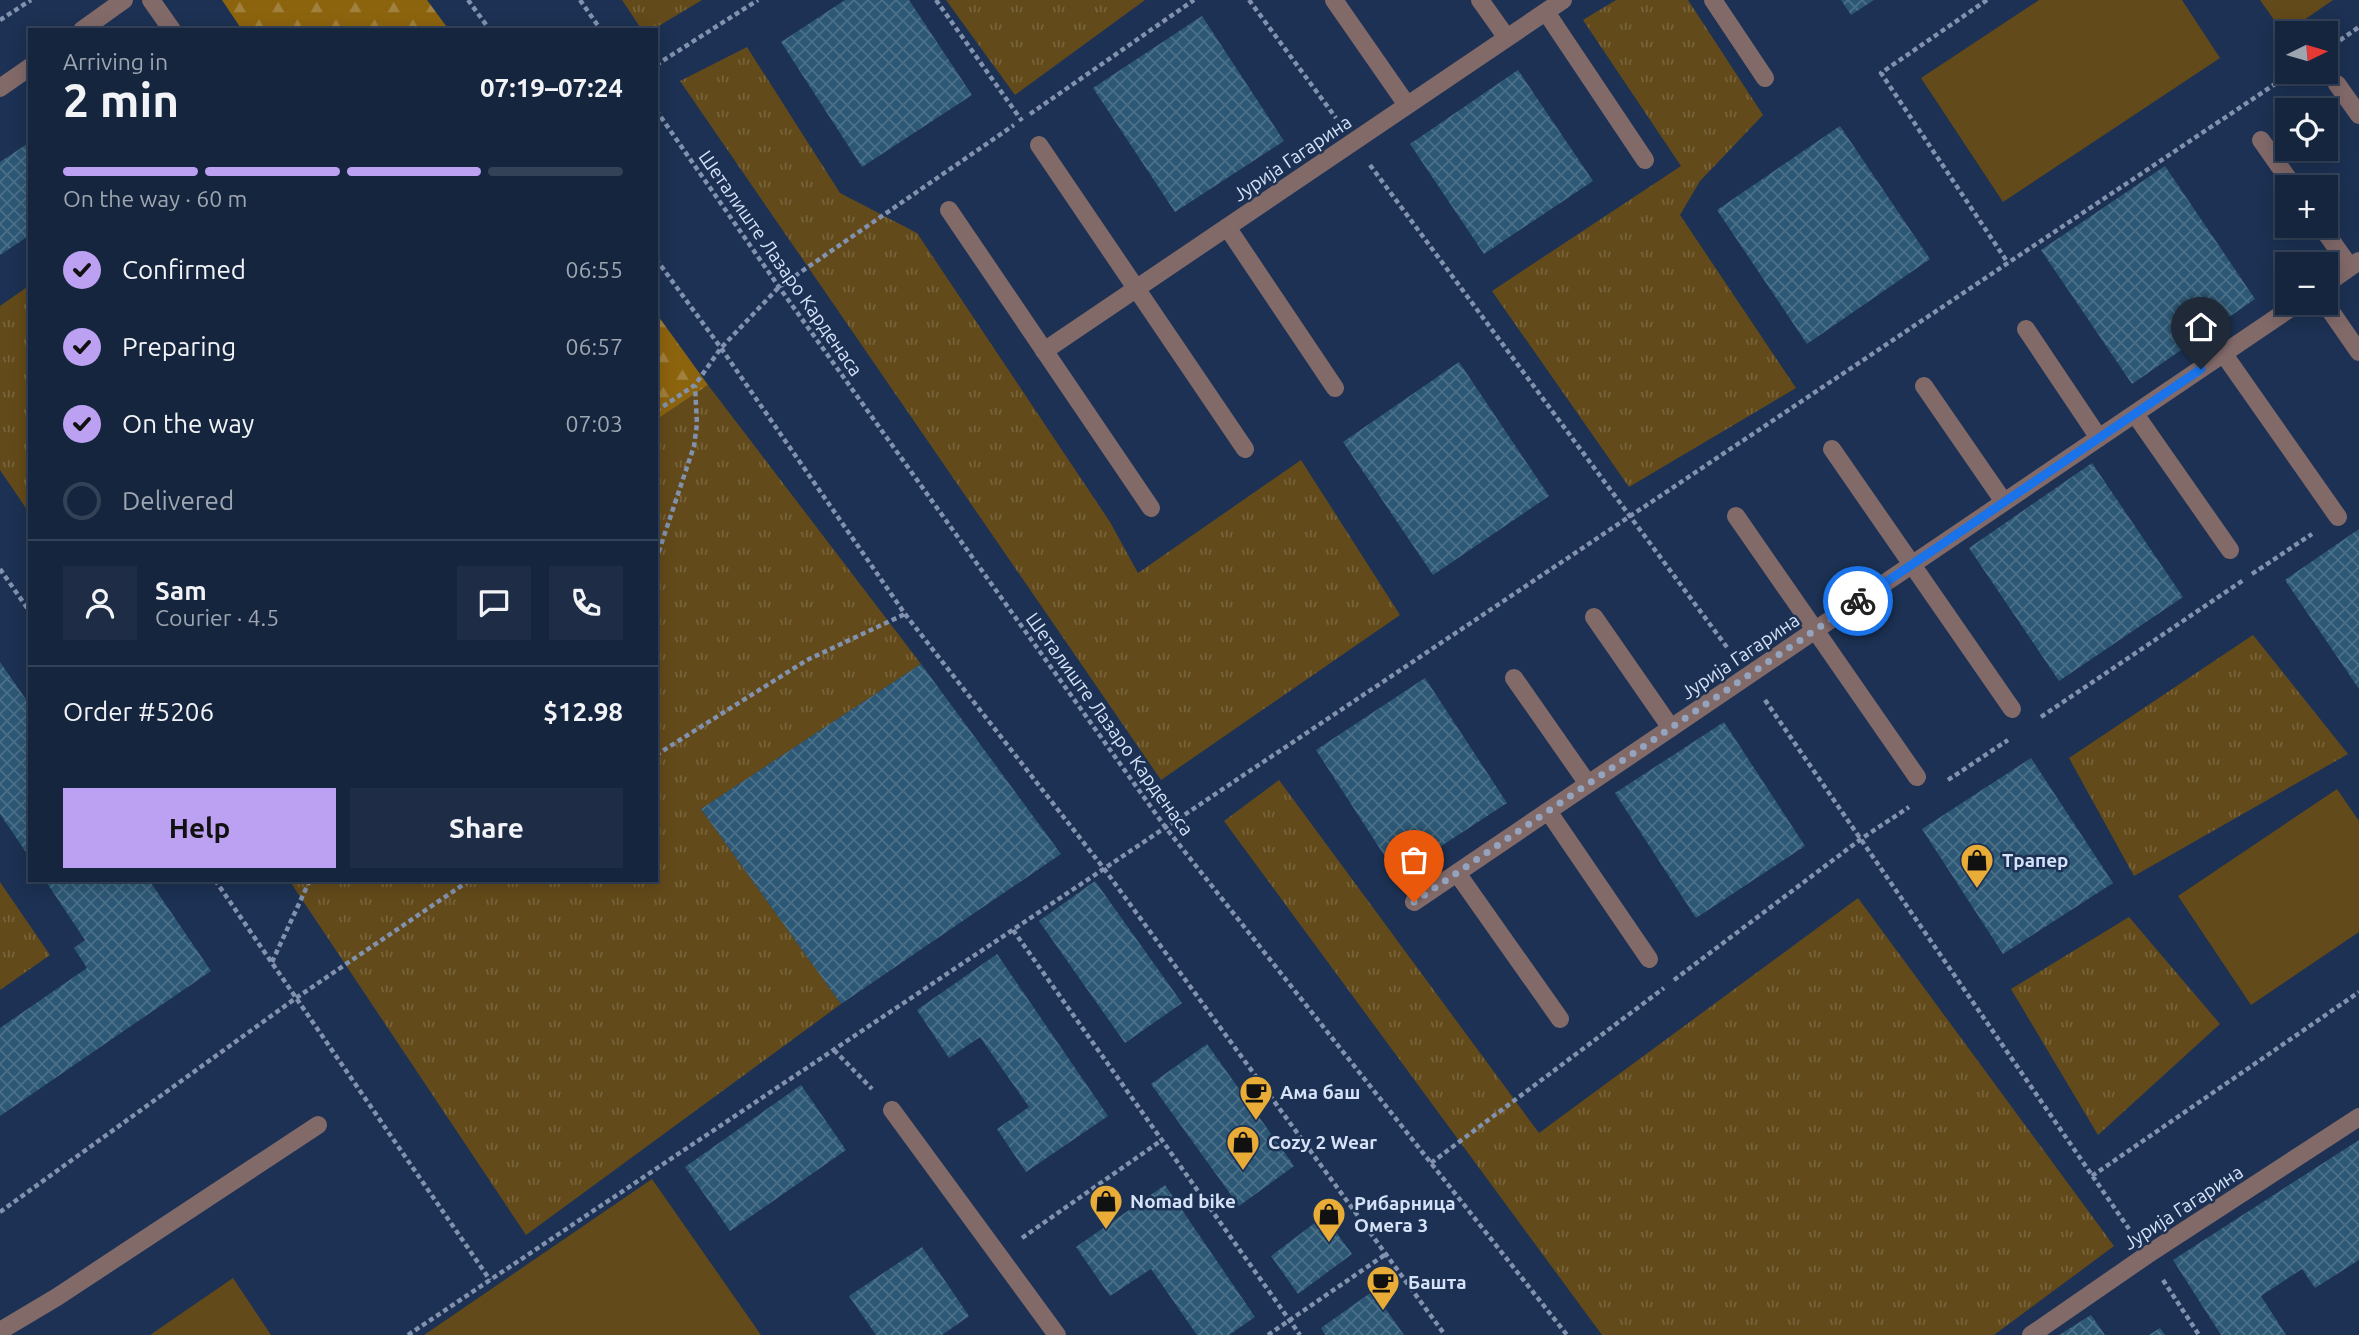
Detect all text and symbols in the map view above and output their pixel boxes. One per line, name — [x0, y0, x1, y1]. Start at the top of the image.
north arrow — [2275, 21, 2338, 84]
map controls — [2275, 21, 2338, 315]
text: Arriving in — [63, 49, 168, 74]
text: 07:19–07:24 — [480, 73, 623, 102]
text: 2 min — [63, 74, 179, 126]
button: locate — [2275, 98, 2338, 161]
street label: Јурија Гагарина — [1229, 110, 1355, 206]
street label: Шеталиште Лазаро Карденаса — [695, 146, 867, 380]
button: + — [2275, 175, 2338, 238]
text: On the way · 60 m — [63, 186, 247, 211]
icon: check — [63, 251, 101, 289]
button: − — [2275, 252, 2338, 315]
text: Confirmed — [122, 255, 246, 284]
text: 06:55 — [565, 257, 623, 282]
pin — [2171, 297, 2231, 369]
icon: home — [2182, 308, 2220, 346]
icon: check — [63, 328, 101, 366]
text: Preparing — [122, 332, 236, 361]
text: 06:57 — [565, 334, 623, 359]
icon: check — [63, 405, 101, 443]
text: On the way — [122, 409, 254, 438]
text: 07:03 — [565, 411, 623, 436]
text: Delivered — [122, 486, 234, 515]
button: person — [63, 566, 137, 640]
button: chat — [457, 566, 531, 640]
button: phone — [549, 566, 623, 640]
courier — [1823, 566, 1893, 636]
text: Sam — [155, 576, 207, 605]
icon: bike — [1839, 582, 1877, 620]
text: Courier · 4.5 — [155, 605, 279, 630]
street label: Шеталиште Лазаро Карденаса — [1022, 608, 1198, 840]
street label: Јурија Гагарина — [1677, 608, 1803, 704]
text: Order #5206 — [63, 697, 214, 726]
text: $12.98 — [543, 697, 623, 726]
button: Help — [63, 788, 336, 868]
button: Share — [350, 788, 623, 868]
pin — [1384, 830, 1444, 902]
icon: bag — [1395, 841, 1433, 879]
shop icon: Трапер — [1958, 841, 1996, 890]
place label: Трапер — [2002, 849, 2068, 871]
cafe icon: Ама баш — [1237, 1073, 1275, 1122]
place label: Ама баш — [1280, 1081, 1360, 1103]
shop icon: Cozy 2 Wear — [1224, 1123, 1262, 1172]
place label: Cozy 2 Wear — [1268, 1131, 1377, 1153]
street label: Јурија Гагарина — [2119, 1160, 2247, 1254]
shop icon: Nomad bike — [1087, 1182, 1125, 1231]
place label: Nomad bike — [1130, 1190, 1236, 1212]
place label: Рибарница Омега 3 — [1354, 1192, 1456, 1236]
shop icon: Рибарница Омега 3 — [1310, 1195, 1348, 1244]
cafe icon: Башта — [1364, 1263, 1402, 1312]
place label: Башта — [1408, 1271, 1467, 1293]

